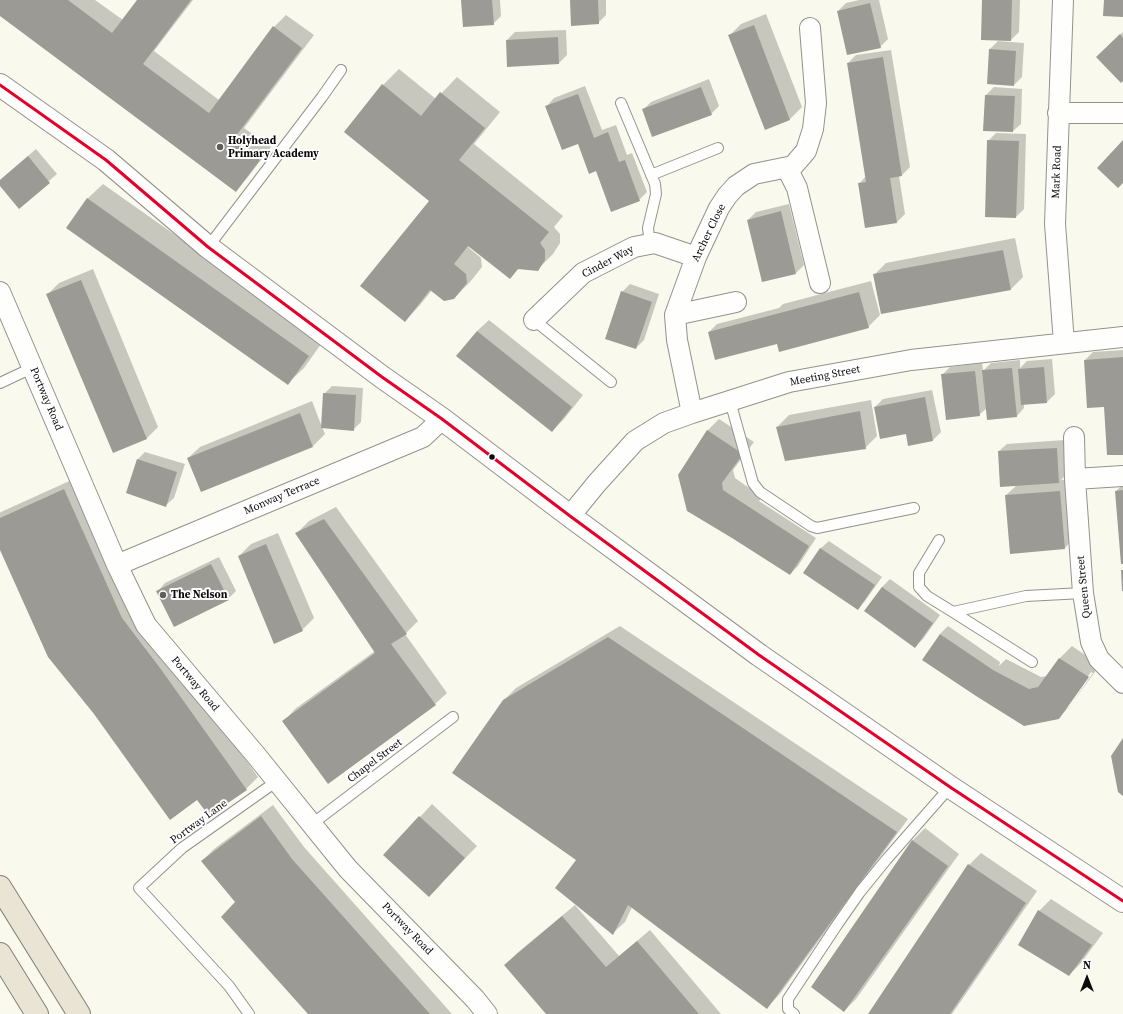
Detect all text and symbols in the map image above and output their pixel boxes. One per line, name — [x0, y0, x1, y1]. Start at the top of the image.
place label: Holyhead Primary Academy — [228, 134, 319, 160]
marker: Holyhead Primary Academy — [215, 142, 225, 152]
street label: Mark Road — [1049, 145, 1065, 199]
street label: Archer Close — [689, 202, 729, 264]
street label: Cinder Way — [580, 243, 636, 281]
street label: Meeting Street — [789, 363, 861, 389]
street label: Portway Road — [27, 365, 65, 433]
unlabelled marker — [487, 452, 497, 462]
street label: Monway Terrace — [242, 474, 322, 518]
street label: Queen Street — [1074, 555, 1094, 619]
place label: The Nelson — [171, 588, 228, 602]
marker: The Nelson — [158, 590, 168, 600]
street label: Portway Road — [168, 654, 222, 714]
street label: Chapel Street — [345, 736, 405, 786]
street label: Portway Lane — [168, 797, 230, 847]
street label: Portway Road — [379, 900, 435, 958]
north arrow — [1067, 958, 1107, 998]
text: N — [1083, 958, 1091, 973]

